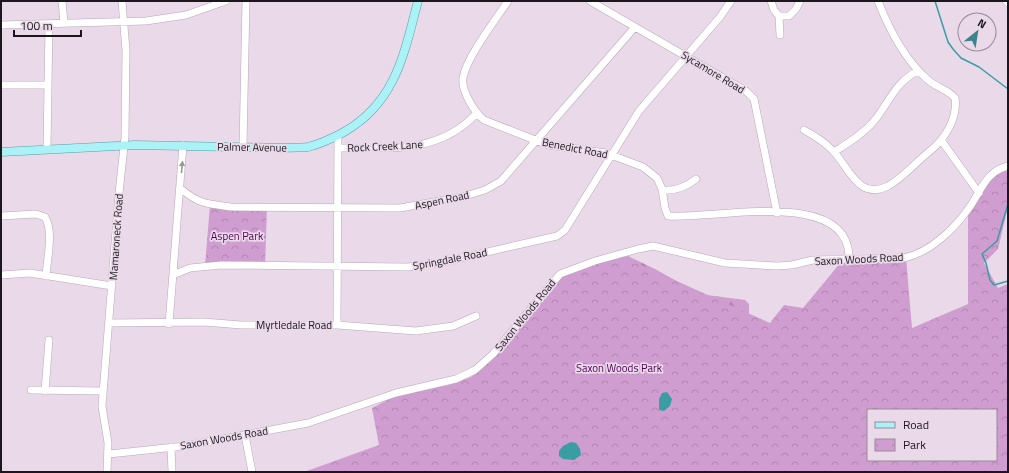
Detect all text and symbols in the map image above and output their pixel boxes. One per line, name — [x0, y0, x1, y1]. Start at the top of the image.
scale bar — [14, 12, 81, 38]
north arrow — [957, 12, 997, 52]
text: N — [975, 15, 989, 32]
text: 100 m — [20, 16, 53, 35]
street label: Sycamore Road — [678, 47, 748, 97]
street label: Benedict Road — [541, 134, 610, 162]
street label: Rock Creek Lane — [347, 136, 424, 156]
street label: Palmer Avenue — [217, 138, 288, 156]
one-way arrow — [179, 161, 185, 173]
street label: Aspen Road — [413, 186, 471, 214]
street label: Mamaroneck Road — [105, 193, 127, 281]
park label: Aspen Park — [211, 228, 264, 244]
street label: Springdale Road — [412, 244, 489, 274]
street label: Saxon Woods Road — [814, 249, 904, 269]
street label: Saxon Woods Road — [491, 275, 559, 355]
street label: Myrtledale Road — [256, 317, 332, 333]
park label: Saxon Woods Park — [576, 360, 663, 376]
legend — [867, 409, 997, 461]
text: Road — [903, 415, 929, 434]
street label: Saxon Woods Road — [179, 422, 269, 454]
text: Park — [903, 435, 926, 454]

